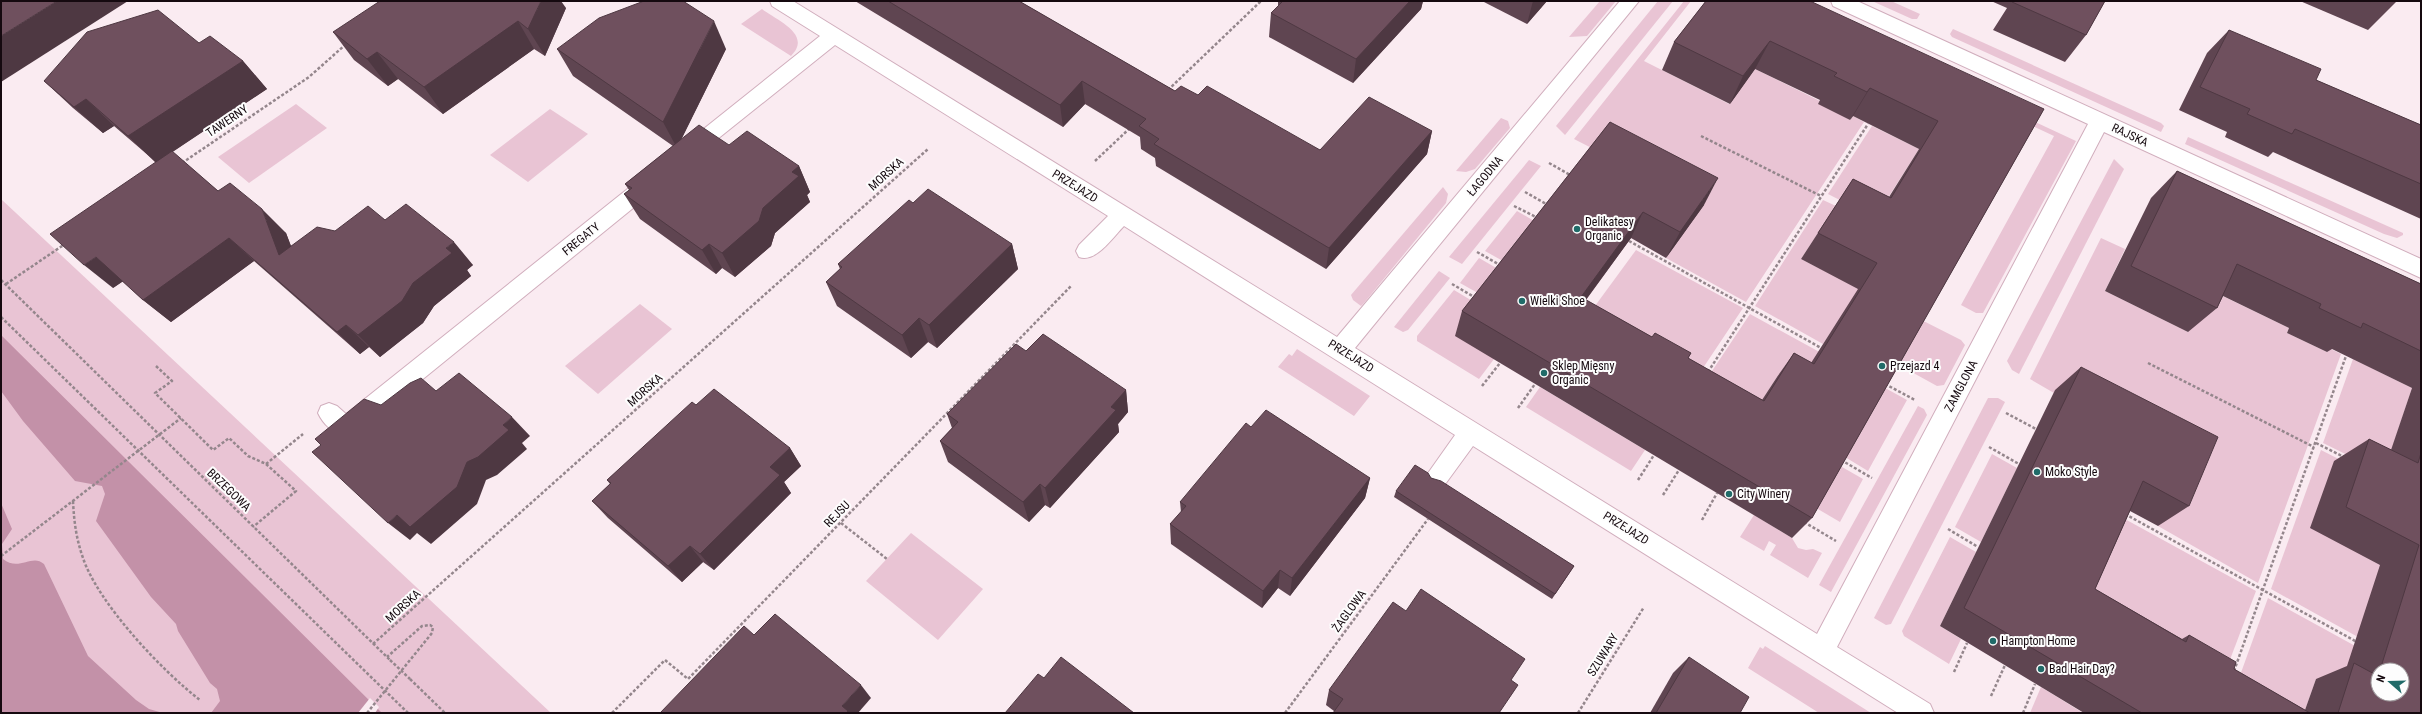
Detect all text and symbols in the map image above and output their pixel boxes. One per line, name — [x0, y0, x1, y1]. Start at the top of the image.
street label: TAWERNY — [203, 102, 251, 140]
street label: RAJSKA — [2109, 120, 2151, 150]
street label: ŁAGODNA — [1464, 153, 1506, 199]
street label: MORSKA — [866, 155, 906, 193]
street label: PRZEJAZD — [1050, 167, 1100, 206]
place label: Delikatesy Organic — [1585, 215, 1634, 243]
street label: FREGATY — [559, 219, 603, 258]
marker: Delikatesy Organic — [1572, 224, 1582, 234]
place label: Wielki Shoe — [1530, 294, 1585, 308]
marker: Wielki Shoe — [1517, 296, 1527, 306]
street label: PRZEJAZD — [1326, 337, 1376, 376]
street label: ZAMGLONA — [1942, 358, 1980, 414]
place label: Sklep Mięsny Organic — [1552, 359, 1614, 387]
place label: Przejazd 4 — [1890, 359, 1939, 373]
marker: Przejazd 4 — [1877, 361, 1887, 371]
marker: Sklep Mięsny Organic — [1539, 368, 1549, 378]
street label: MORSKA — [625, 371, 665, 409]
place label: Moko Style — [2045, 465, 2098, 479]
street label: BRZEGOWA — [204, 466, 254, 514]
marker: Moko Style — [2032, 467, 2042, 477]
place label: City Winery — [1737, 487, 1790, 501]
marker: City Winery — [1724, 489, 1734, 499]
street label: REJSU — [821, 498, 853, 530]
street label: PRZEJAZD — [1601, 509, 1651, 548]
street label: MORSKA — [383, 587, 423, 625]
street label: ŻAGLOWA — [1328, 587, 1369, 635]
street label: SZUWARY — [1584, 631, 1622, 679]
place label: Hampton Home — [2001, 634, 2076, 648]
marker: Hampton Home — [1988, 636, 1998, 646]
place label: Bad Hair Day? — [2049, 662, 2115, 676]
north arrow — [2370, 662, 2410, 702]
marker: Bad Hair Day? — [2036, 664, 2046, 674]
text: N — [2374, 673, 2388, 684]

